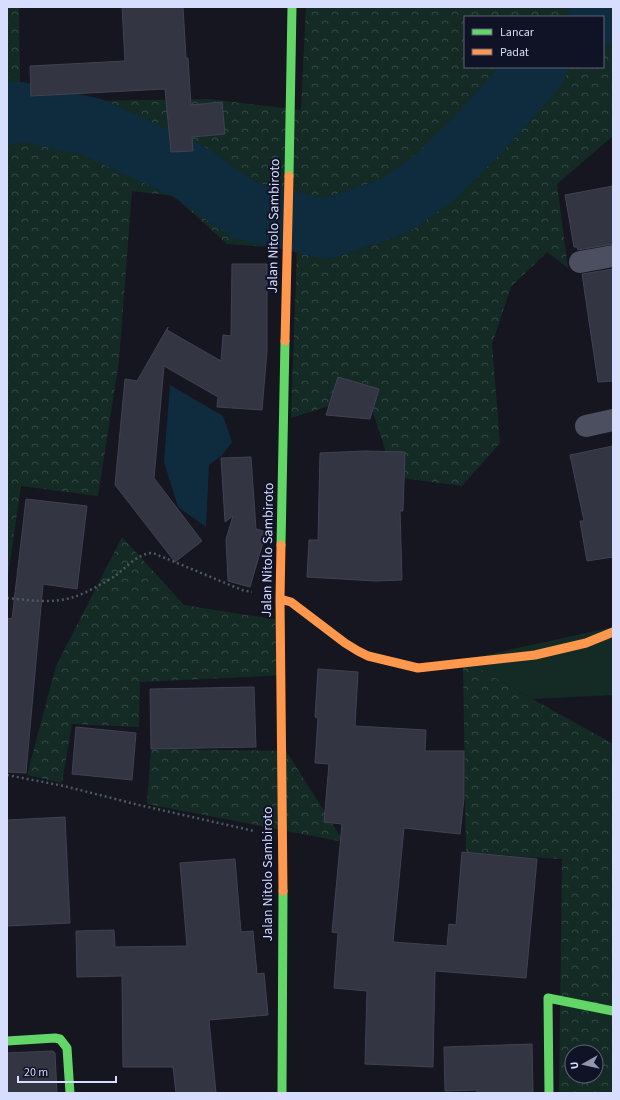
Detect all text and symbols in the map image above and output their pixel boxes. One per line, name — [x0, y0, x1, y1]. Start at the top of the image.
legend — [464, 16, 604, 68]
text: Lancar — [500, 24, 535, 41]
text: Padat — [500, 44, 529, 61]
street label: Jalan Nitolo Sambiroto — [263, 158, 285, 294]
street label: Jalan Nitolo Sambiroto — [257, 482, 279, 618]
street label: Jalan Nitolo Sambiroto — [258, 807, 278, 941]
north arrow — [564, 1044, 604, 1084]
scale bar — [18, 1058, 116, 1084]
text: U — [567, 1061, 583, 1070]
text: 20 m — [24, 1064, 48, 1081]

